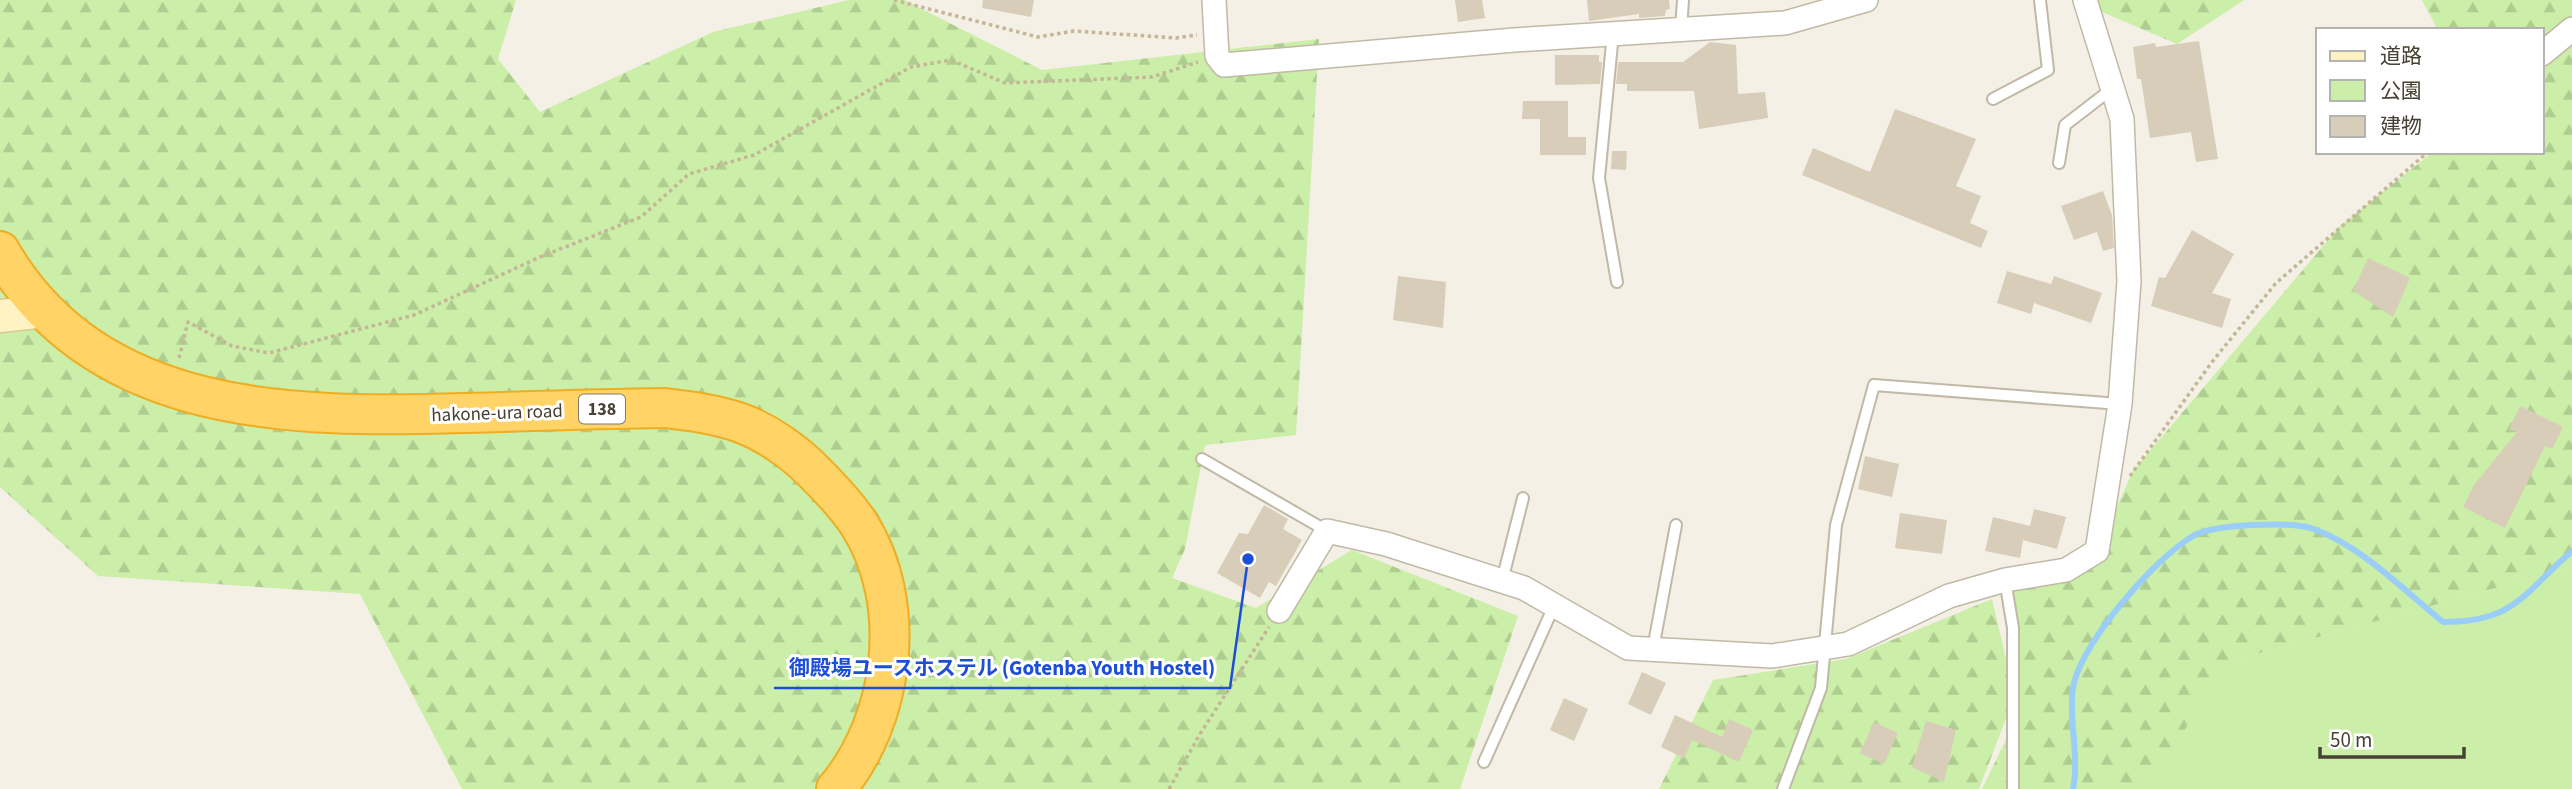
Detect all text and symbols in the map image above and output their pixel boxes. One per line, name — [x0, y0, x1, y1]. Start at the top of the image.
legend — [2316, 28, 2544, 154]
text: 道路 — [2380, 41, 2422, 71]
text: 公園 — [2380, 76, 2422, 106]
text: 建物 — [2380, 111, 2422, 141]
road number: 138 — [579, 394, 625, 424]
street label: hakone-ura road — [431, 398, 563, 429]
callout: 御殿場ユースホステル (Gotenba Youth Hostel) — [774, 646, 1230, 688]
text: 御殿場ユースホステル (Gotenba Youth Hostel) — [789, 653, 1215, 683]
scale bar — [2320, 716, 2464, 760]
text: 50 m — [2330, 725, 2372, 755]

